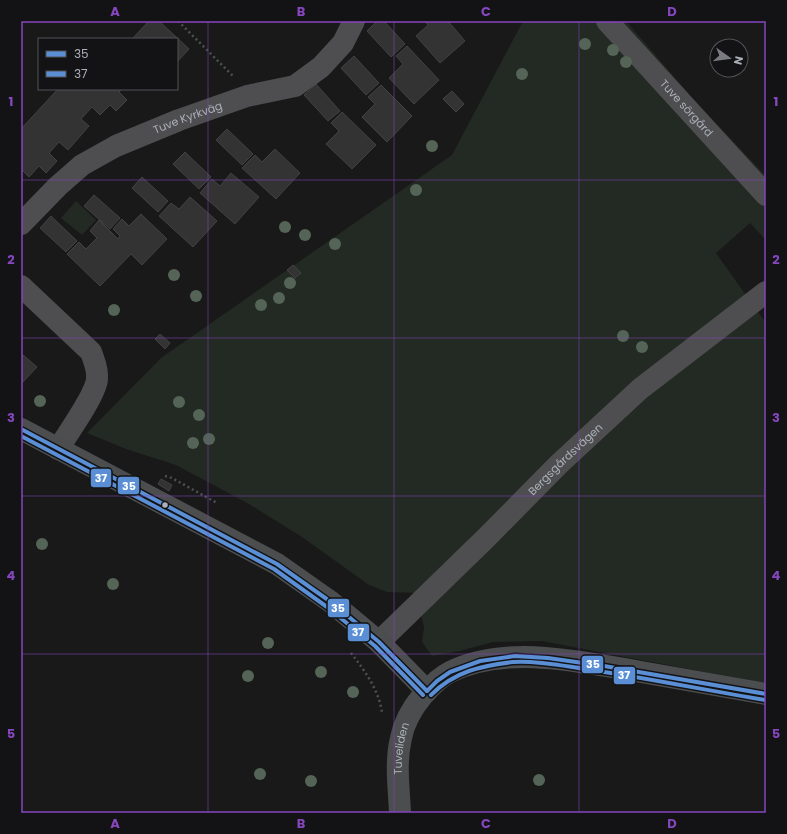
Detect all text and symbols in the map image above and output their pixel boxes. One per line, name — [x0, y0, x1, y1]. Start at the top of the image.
text: A — [110, 2, 120, 21]
text: B — [297, 2, 306, 21]
text: C — [481, 2, 491, 21]
text: D — [667, 2, 677, 21]
legend — [38, 38, 178, 90]
north arrow — [709, 38, 749, 78]
text: 35 — [74, 45, 89, 62]
text: N — [730, 54, 747, 66]
text: 37 — [74, 65, 88, 82]
street label: Tuve sörgård — [656, 76, 717, 140]
text: 1 — [9, 92, 13, 111]
text: 1 — [774, 92, 778, 111]
street label: Tuve Kyrkväg — [151, 97, 224, 138]
text: 2 — [7, 250, 15, 269]
text: 2 — [772, 250, 780, 269]
text: 3 — [7, 408, 15, 427]
text: 3 — [772, 408, 780, 427]
street label: Bergsgårdsvägen — [524, 420, 606, 499]
line badge: 37 — [90, 468, 112, 488]
text: 37 — [95, 470, 107, 486]
line badge: 35 — [117, 476, 140, 495]
text: 35 — [122, 478, 136, 494]
unlabelled marker — [160, 500, 170, 510]
text: 4 — [7, 566, 16, 585]
text: 4 — [772, 566, 781, 585]
line badge: 35 — [327, 598, 350, 618]
text: 35 — [331, 600, 345, 616]
line badge: 37 — [347, 623, 370, 642]
text: 37 — [352, 624, 364, 640]
line badge: 35 — [581, 655, 604, 674]
text: 35 — [586, 656, 600, 672]
line badge: 37 — [613, 666, 636, 685]
text: 37 — [618, 667, 630, 683]
street label: Tuveliden — [390, 720, 413, 775]
text: 5 — [7, 724, 15, 743]
text: 5 — [772, 724, 780, 743]
text: A — [110, 814, 120, 833]
text: B — [297, 814, 306, 833]
text: C — [481, 814, 491, 833]
text: D — [667, 814, 677, 833]

